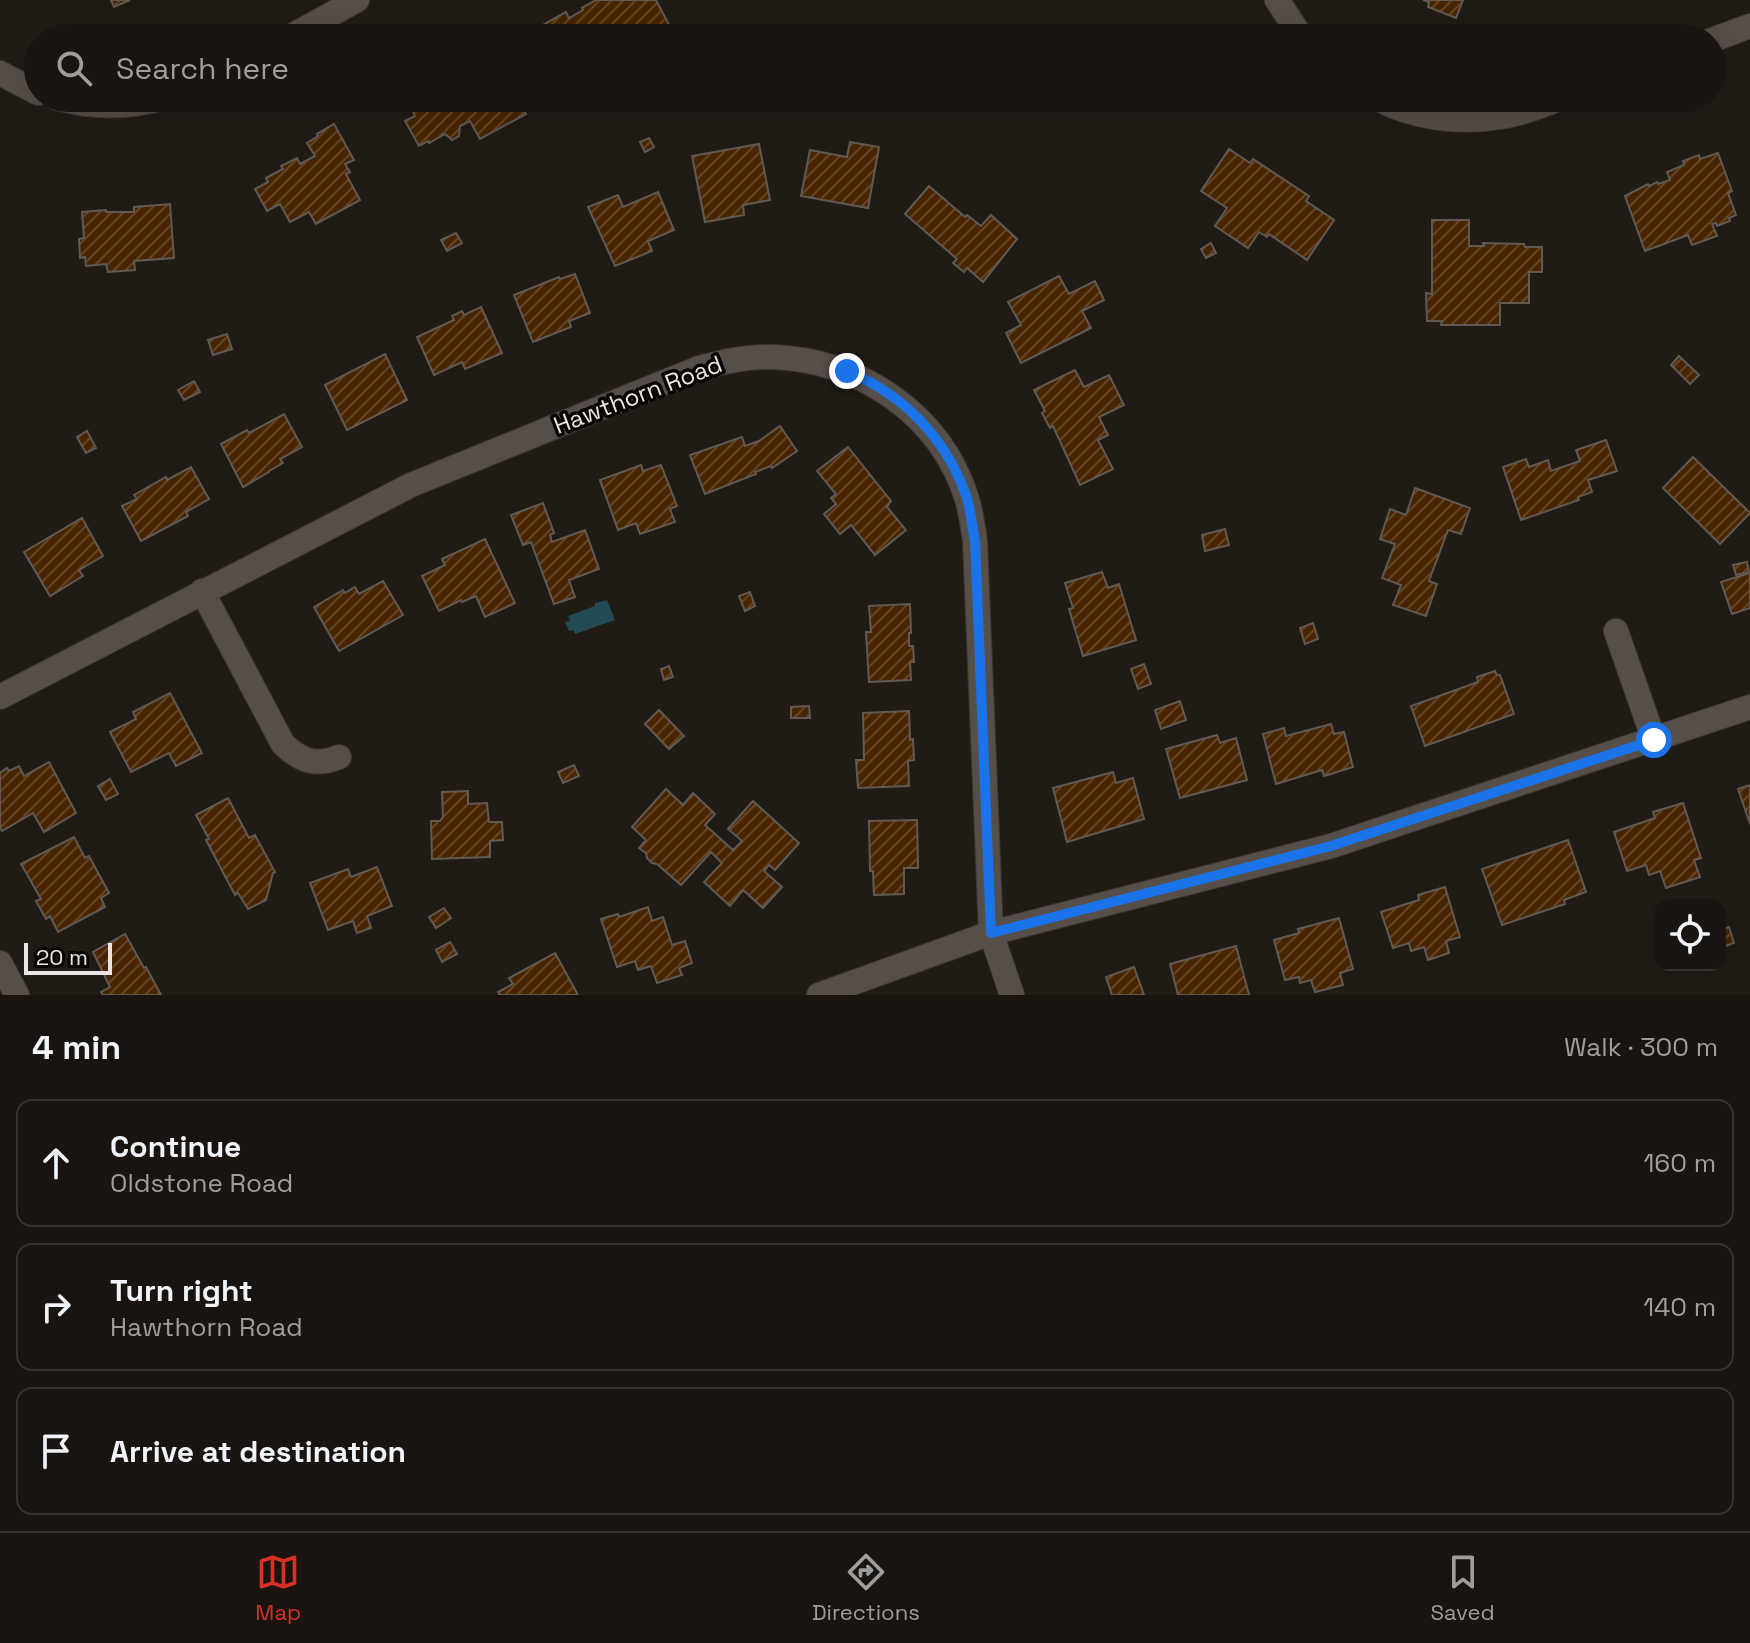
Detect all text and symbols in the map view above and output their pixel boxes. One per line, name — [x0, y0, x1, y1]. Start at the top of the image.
search box — [24, 24, 1726, 112]
icon: search — [52, 46, 96, 90]
text: Search here — [116, 49, 289, 88]
street label: Hawthorn Road — [549, 348, 726, 441]
route end — [829, 353, 865, 389]
route start — [1636, 722, 1672, 758]
map controls — [1654, 899, 1726, 971]
button: locate — [1654, 899, 1726, 971]
scale bar — [24, 939, 112, 975]
text: 20 m — [36, 943, 88, 971]
text: 4 min — [32, 1026, 121, 1069]
text: Walk · 300 m — [1564, 1030, 1718, 1064]
text: Continue — [110, 1127, 241, 1166]
icon: ahead — [34, 1141, 78, 1185]
text: 160 m — [1644, 1146, 1716, 1180]
text: Oldstone Road — [110, 1166, 293, 1200]
text: Turn right — [110, 1271, 253, 1310]
icon: right — [34, 1285, 78, 1329]
text: 140 m — [1643, 1290, 1716, 1324]
text: Hawthorn Road — [110, 1310, 303, 1344]
icon: arrive — [34, 1429, 78, 1473]
text: Arrive at destination — [110, 1432, 406, 1471]
tab: Map — [255, 1550, 301, 1626]
tab: Directions — [812, 1550, 920, 1626]
tab: Saved — [1430, 1550, 1495, 1626]

